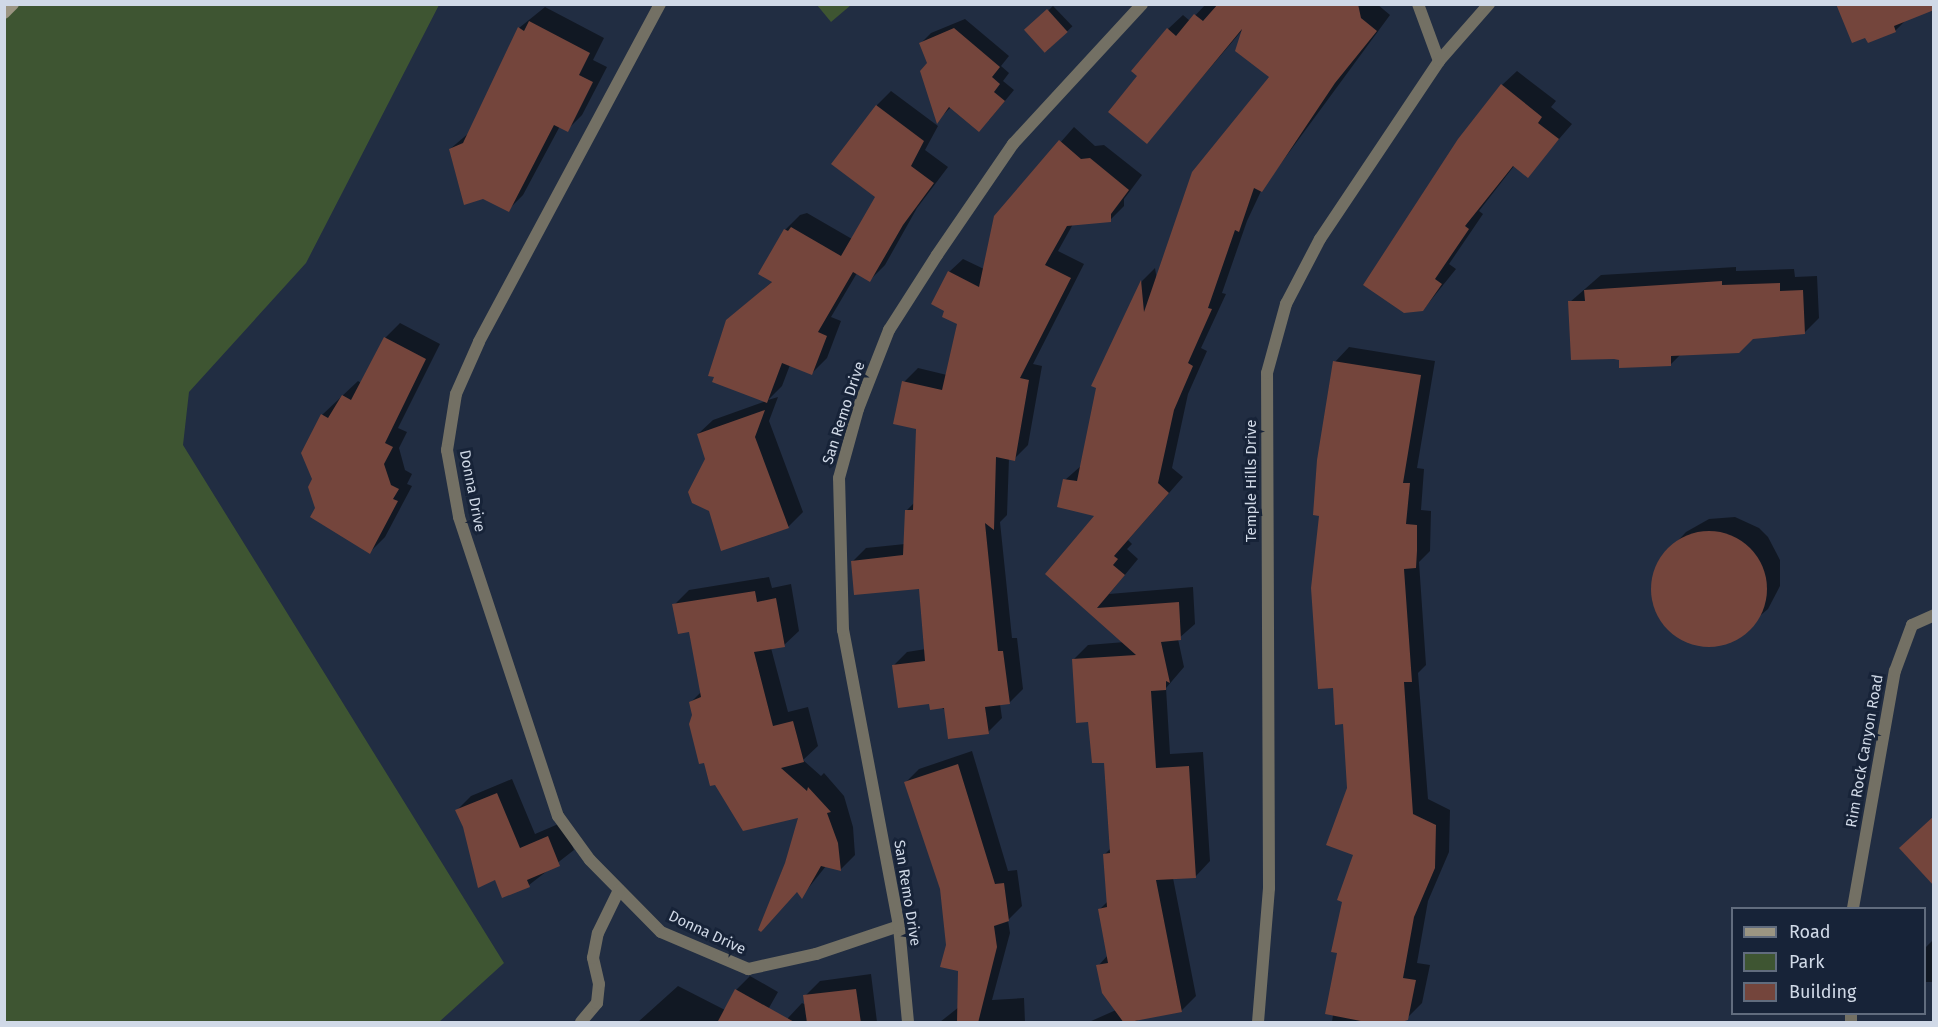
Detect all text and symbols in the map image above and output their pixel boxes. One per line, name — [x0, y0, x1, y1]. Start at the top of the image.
street label: San Remo Drive — [819, 359, 869, 467]
street label: Temple Hills Drive — [1243, 420, 1261, 542]
street label: Donna Drive — [455, 448, 489, 534]
street label: Rim Rock Canyon Road — [1843, 673, 1887, 829]
street label: San Remo Drive — [890, 839, 924, 947]
street label: Donna Drive — [665, 907, 749, 959]
legend — [1731, 907, 1926, 1015]
text: Road — [1789, 921, 1831, 943]
text: Park — [1789, 951, 1824, 973]
text: Building — [1789, 981, 1856, 1003]

